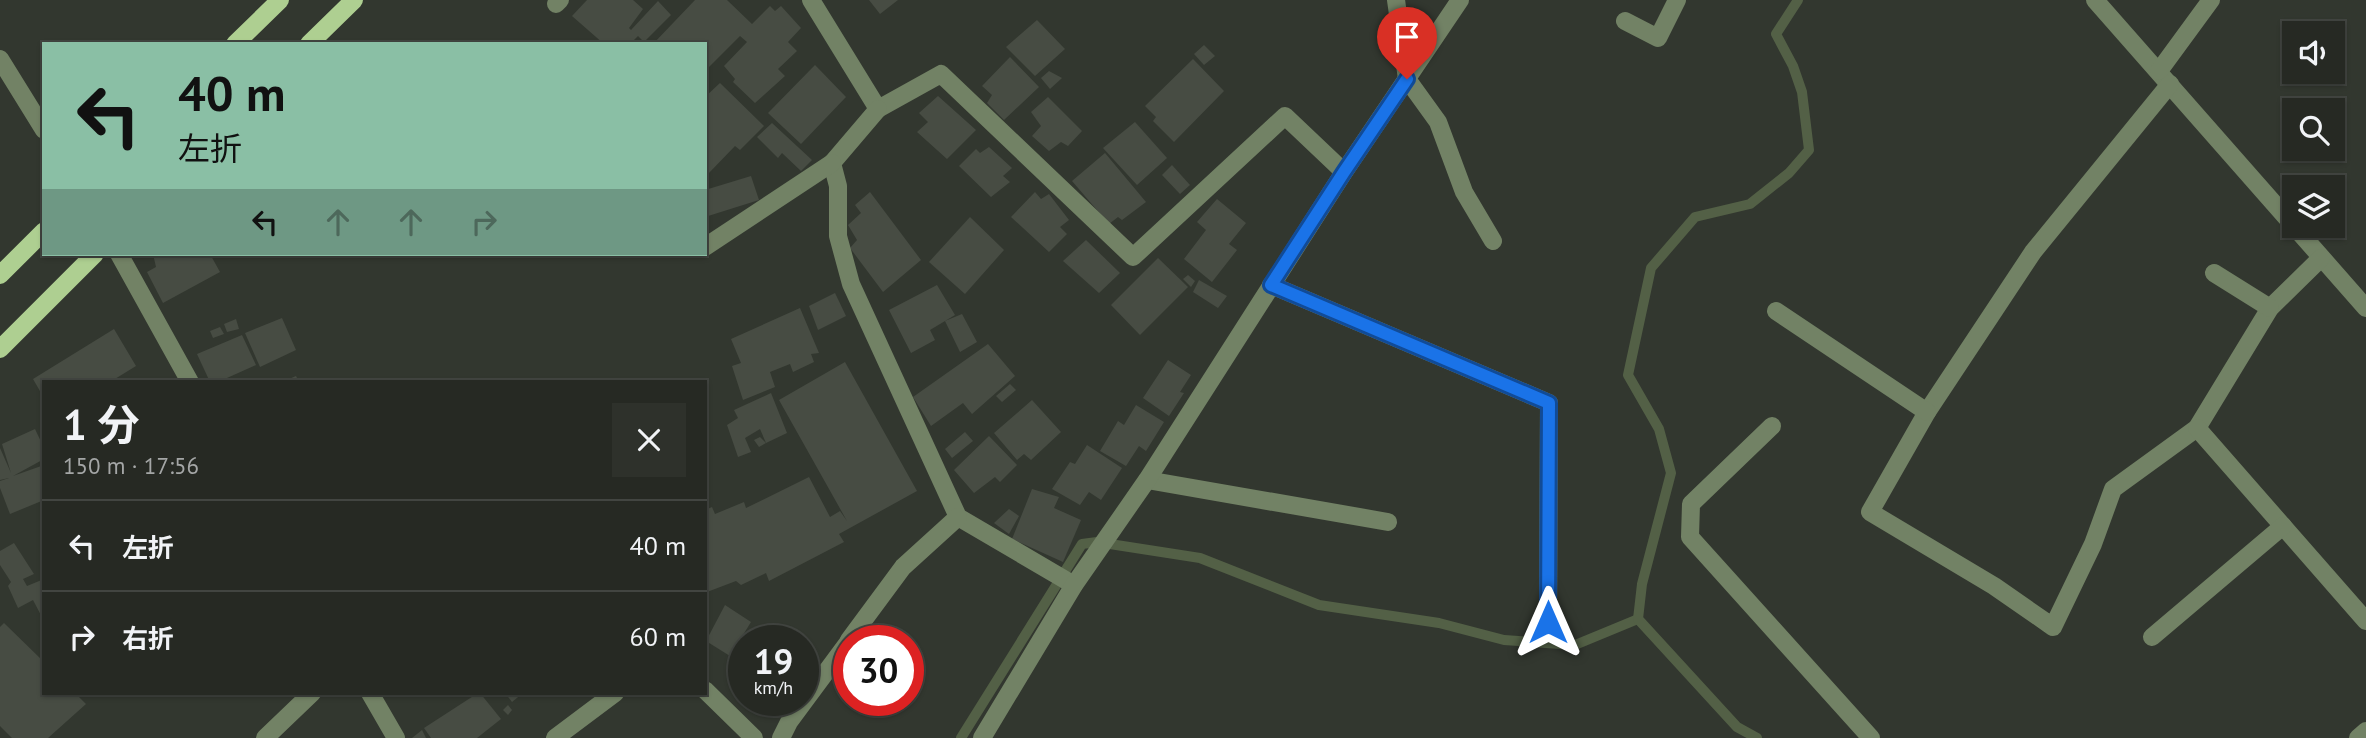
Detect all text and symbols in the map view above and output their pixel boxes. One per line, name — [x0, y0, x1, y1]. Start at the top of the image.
pin — [1377, 7, 1437, 79]
icon: arrive — [1388, 18, 1426, 56]
map controls — [2282, 21, 2345, 238]
button: sound — [2282, 21, 2345, 84]
text: 40 m — [178, 61, 285, 125]
icon: left — [63, 70, 154, 161]
button: search — [2282, 98, 2345, 161]
text: 左折 — [178, 127, 242, 169]
button: layers — [2282, 175, 2345, 238]
icon: left — [246, 203, 284, 241]
icon: ahead — [319, 203, 357, 241]
icon: ahead — [392, 203, 430, 241]
icon: right — [465, 203, 503, 241]
text: 1 分 — [63, 397, 139, 452]
button: close — [612, 403, 686, 477]
text: 150 m · 17:56 — [63, 451, 199, 480]
icon: left — [63, 527, 101, 565]
text: 40 m — [630, 529, 686, 562]
text: 左折 — [122, 531, 174, 564]
position arrow — [1511, 585, 1585, 659]
icon: right — [63, 618, 101, 656]
text: 60 m — [630, 620, 686, 653]
text: 右折 — [122, 622, 174, 655]
speed limit sign: 30 — [833, 625, 924, 716]
text: 19 — [754, 638, 793, 684]
text: km/h — [754, 676, 793, 699]

